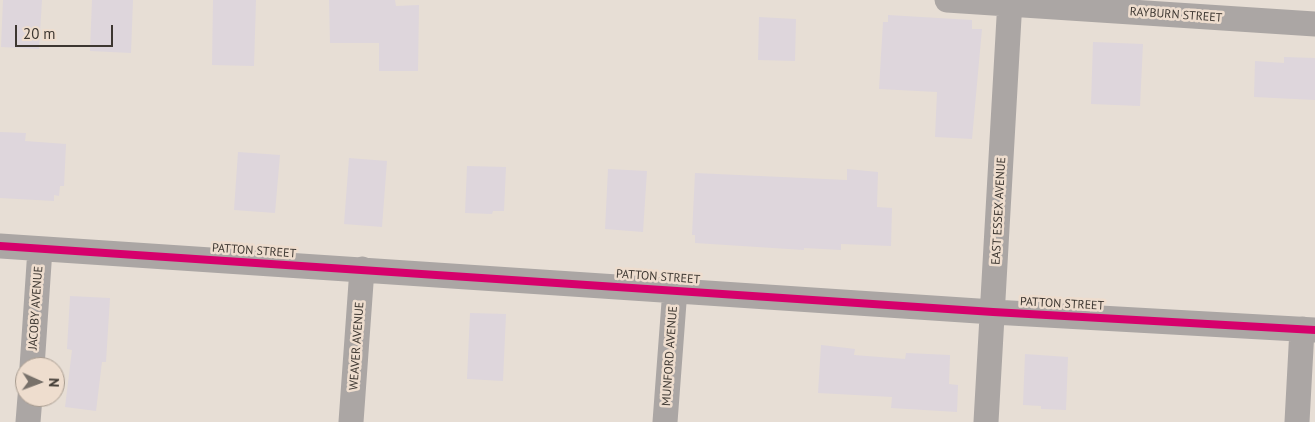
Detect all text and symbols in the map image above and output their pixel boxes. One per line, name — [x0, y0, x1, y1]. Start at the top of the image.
street label: RAYBURN STREET — [1129, 5, 1223, 25]
scale bar — [18, 15, 115, 47]
text: 20 m — [23, 24, 56, 43]
street label: EAST ESSEX AVENUE — [989, 157, 1009, 265]
street label: PATTON STREET — [211, 241, 297, 261]
street label: JACOBY AVENUE — [26, 266, 46, 350]
street label: PATTON STREET — [615, 267, 701, 287]
street label: PATTON STREET — [1020, 295, 1104, 313]
street label: WEAVER AVENUE — [347, 301, 367, 391]
street label: MUNFORD AVENUE — [659, 306, 681, 406]
north arrow — [15, 357, 65, 407]
text: N — [45, 378, 63, 387]

